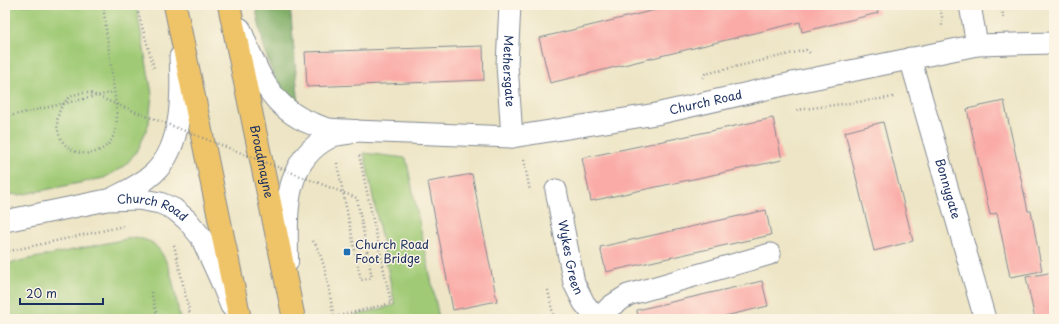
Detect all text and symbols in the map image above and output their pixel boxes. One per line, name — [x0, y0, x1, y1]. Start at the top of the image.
street label: Methersgate — [499, 35, 520, 107]
street label: Church Road — [667, 85, 744, 119]
street label: Broadmayne — [246, 123, 279, 200]
street label: Bonnygate — [931, 156, 966, 221]
street label: Church Road — [116, 189, 192, 225]
street label: Wykes Green — [554, 218, 588, 298]
place label: Church Road Foot Bridge — [355, 235, 429, 267]
marker: Church Road Foot Bridge — [342, 247, 352, 257]
scale bar — [20, 280, 103, 306]
text: 20 m — [26, 284, 57, 302]

